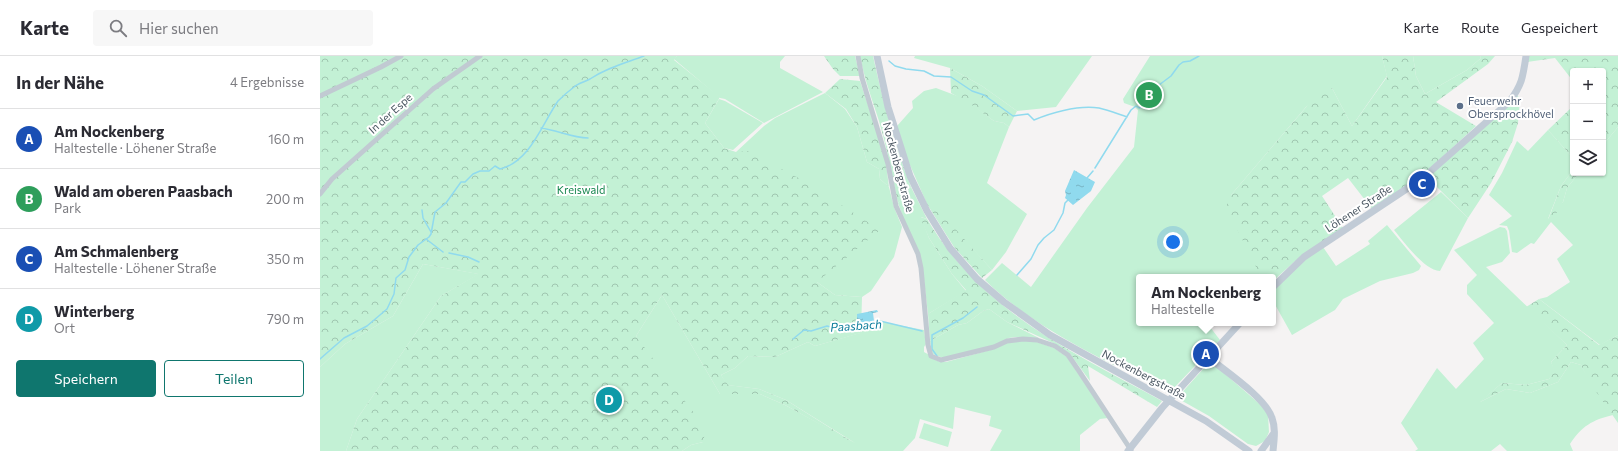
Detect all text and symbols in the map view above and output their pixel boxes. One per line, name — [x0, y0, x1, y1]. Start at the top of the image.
search box — [93, 10, 373, 46]
text: Karte — [20, 16, 69, 39]
icon: search — [107, 17, 129, 39]
text: Hier suchen — [139, 19, 219, 37]
text: Karte — [1404, 19, 1439, 36]
text: Route — [1461, 19, 1499, 36]
text: Gespeichert — [1521, 19, 1598, 36]
map controls — [1570, 68, 1606, 176]
button: + — [1570, 68, 1606, 104]
text: In der Nähe — [16, 72, 104, 93]
text: 4 Ergebnisse — [230, 74, 304, 90]
pin: B — [1136, 80, 1162, 110]
street label: In der Espe — [366, 90, 415, 136]
place label: Feuerwehr Obersprockhövel — [1468, 94, 1554, 120]
marker: Feuerwehr Obersprockhövel — [1455, 101, 1465, 111]
button: − — [1570, 104, 1606, 140]
street label: Nockenbergstraße — [881, 121, 917, 214]
text: Am Nockenberg — [54, 122, 164, 140]
text: A — [24, 131, 34, 147]
text: 160 m — [268, 131, 304, 147]
text: Haltestelle · Löhener Straße — [54, 140, 216, 156]
button: layers — [1570, 140, 1606, 176]
pin: C — [1409, 169, 1435, 199]
street label: Löhener Straße — [1322, 181, 1394, 234]
text: Wald am oberen Paasbach — [54, 182, 233, 200]
park label: Kreiswald — [557, 183, 605, 196]
text: B — [25, 191, 33, 207]
text: 200 m — [266, 191, 304, 207]
text: Park — [54, 200, 81, 216]
your location — [1163, 232, 1183, 252]
text: Am Schmalenberg — [54, 242, 179, 260]
text: C — [25, 251, 33, 267]
text: 350 m — [267, 251, 304, 267]
text: Haltestelle · Löhener Straße — [54, 260, 216, 276]
popup — [1136, 274, 1276, 326]
text: Am Nockenberg — [1151, 283, 1261, 301]
text: Haltestelle — [1151, 301, 1214, 317]
text: Winterberg — [54, 302, 134, 320]
text: D — [24, 311, 34, 327]
text: 790 m — [267, 311, 304, 327]
water label: Paasbach — [830, 316, 882, 334]
text: Ort — [54, 320, 75, 336]
pin: A — [1193, 339, 1219, 369]
street label: Nockenbergstraße — [1100, 346, 1188, 402]
button: Speichern — [16, 360, 156, 397]
button: Teilen — [164, 360, 304, 397]
pin: D — [596, 385, 622, 415]

